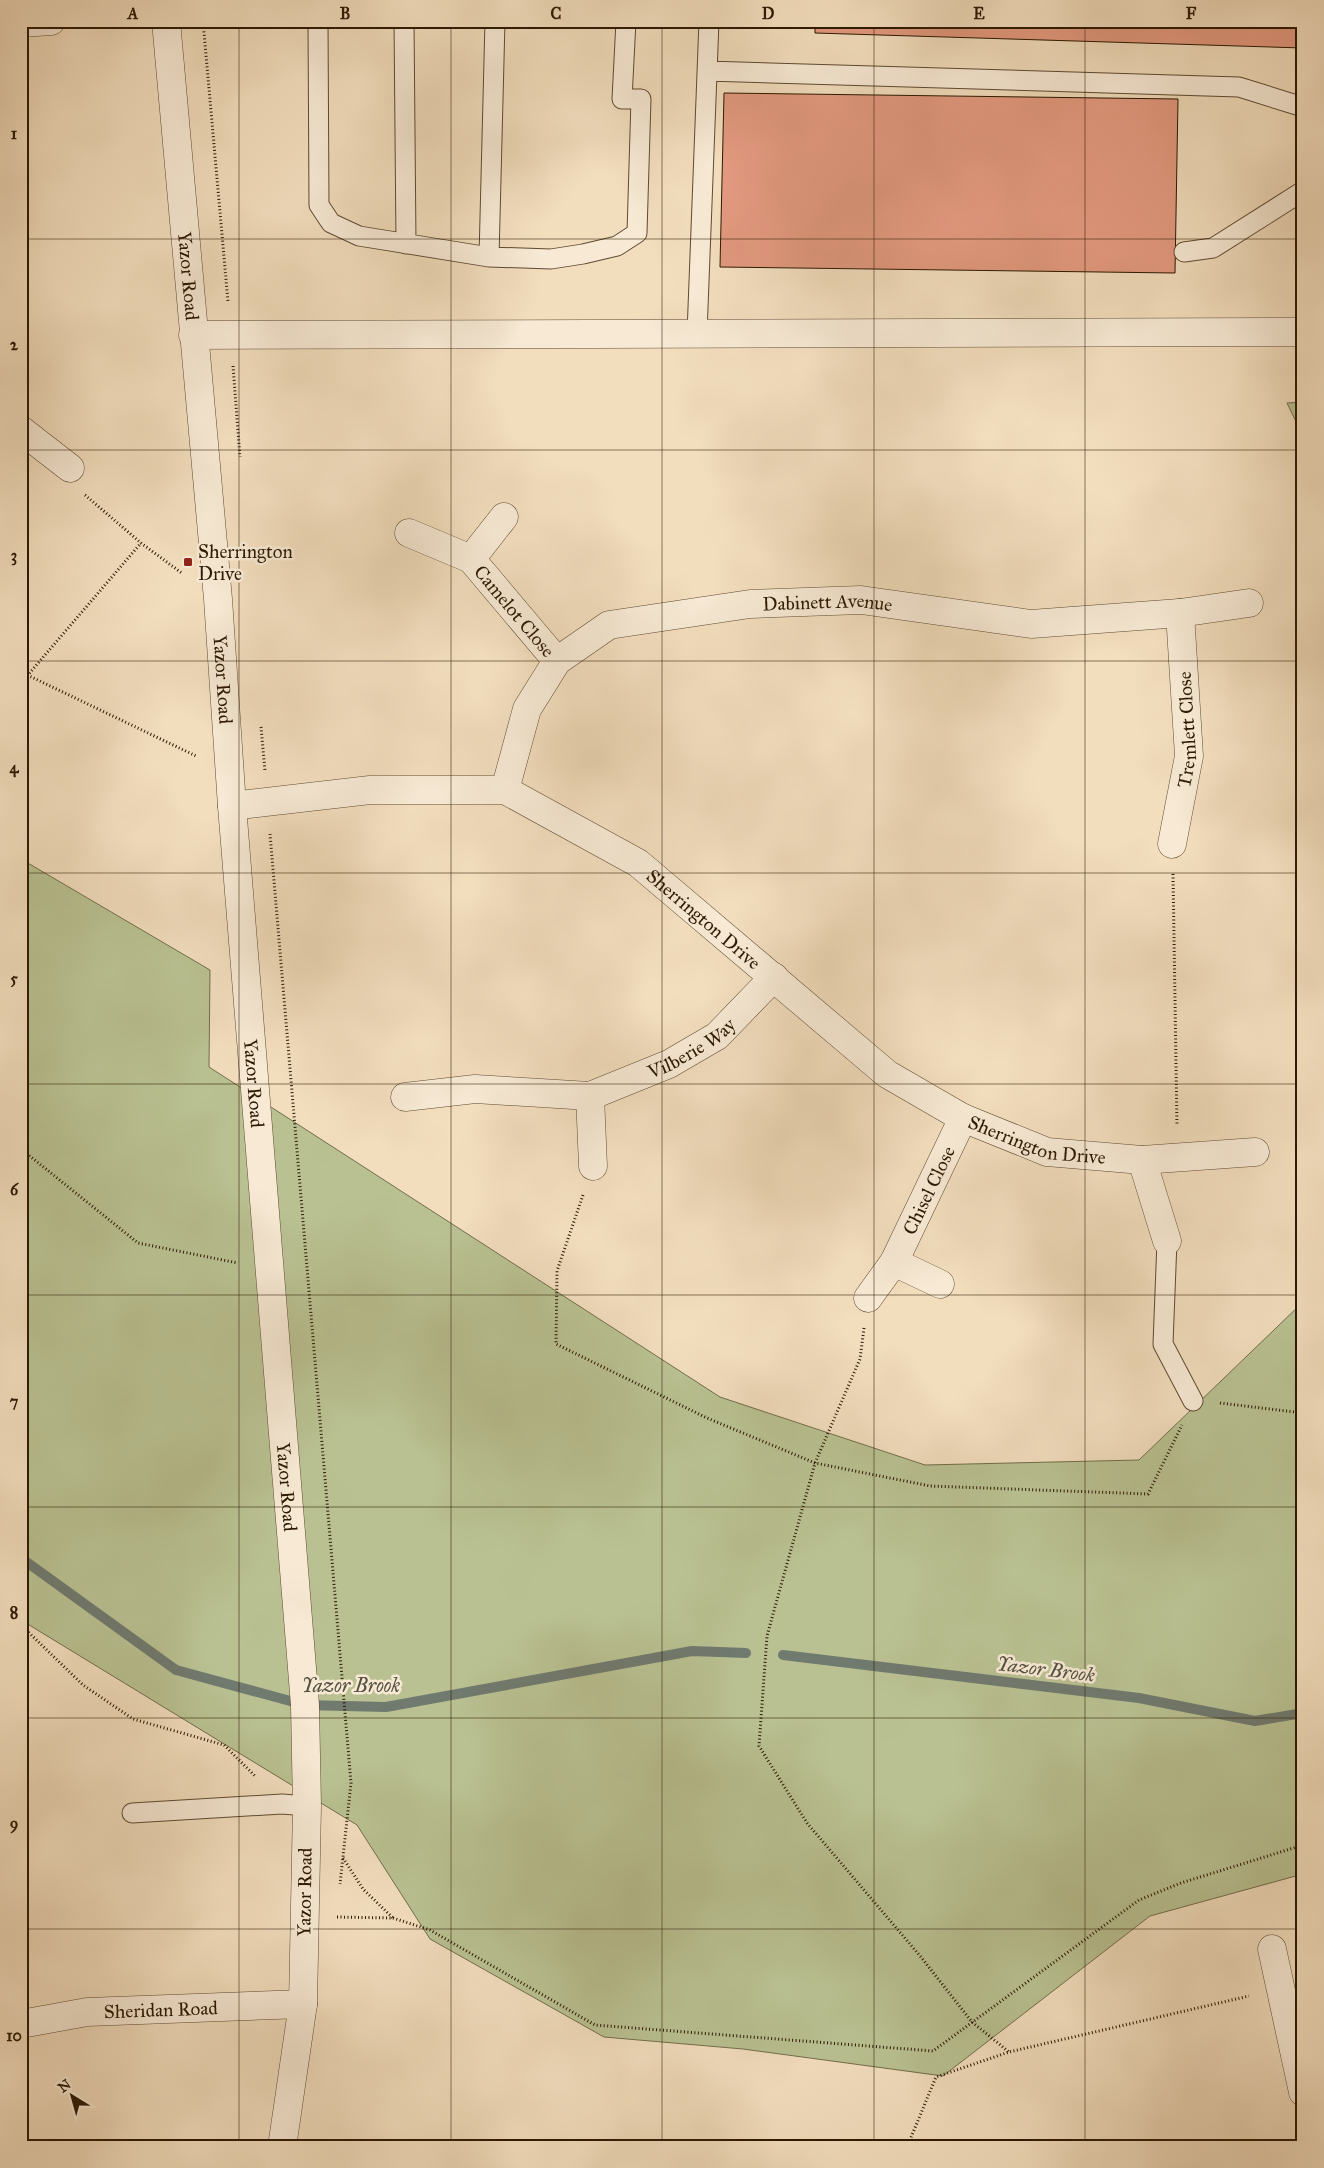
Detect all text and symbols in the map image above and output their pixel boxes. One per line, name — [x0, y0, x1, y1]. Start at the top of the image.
text: A — [127, 4, 139, 23]
text: B — [340, 4, 350, 23]
text: C — [551, 4, 562, 23]
text: D — [762, 4, 775, 23]
text: E — [973, 4, 985, 23]
text: F — [1186, 4, 1197, 23]
text: 1 — [11, 124, 18, 143]
street label: Yazor Road — [173, 231, 204, 322]
text: 2 — [10, 335, 19, 354]
place label: Sherrington Drive — [198, 540, 293, 585]
text: 3 — [11, 546, 17, 566]
marker: Sherrington Drive — [182, 556, 194, 568]
street label: Camelot Close — [469, 561, 560, 662]
street label: Dabinett Avenue — [762, 589, 894, 616]
street label: Yazor Road — [208, 634, 237, 725]
street label: Tremlett Close — [1172, 671, 1201, 790]
text: 4 — [10, 758, 20, 778]
street label: Sherrington Drive — [642, 864, 766, 974]
text: 5 — [10, 969, 18, 988]
street label: Vilberie Way — [643, 1013, 741, 1084]
street label: Yazor Road — [239, 1038, 269, 1129]
street label: Sherrington Drive — [965, 1110, 1107, 1169]
street label: Chisel Close — [898, 1142, 960, 1238]
text: 6 — [10, 1180, 19, 1199]
text: 7 — [10, 1392, 19, 1411]
street label: Yazor Road — [272, 1442, 302, 1533]
text: 8 — [10, 1603, 18, 1622]
water label: Yazor Brook — [996, 1651, 1096, 1687]
water label: Yazor Brook — [302, 1673, 400, 1697]
text: 9 — [10, 1814, 18, 1834]
street label: Yazor Road — [292, 1847, 317, 1937]
street label: Sheridan Road — [103, 1996, 219, 2023]
text: 10 — [6, 2026, 22, 2045]
north arrow — [48, 2070, 98, 2120]
text: N — [55, 2076, 74, 2096]

